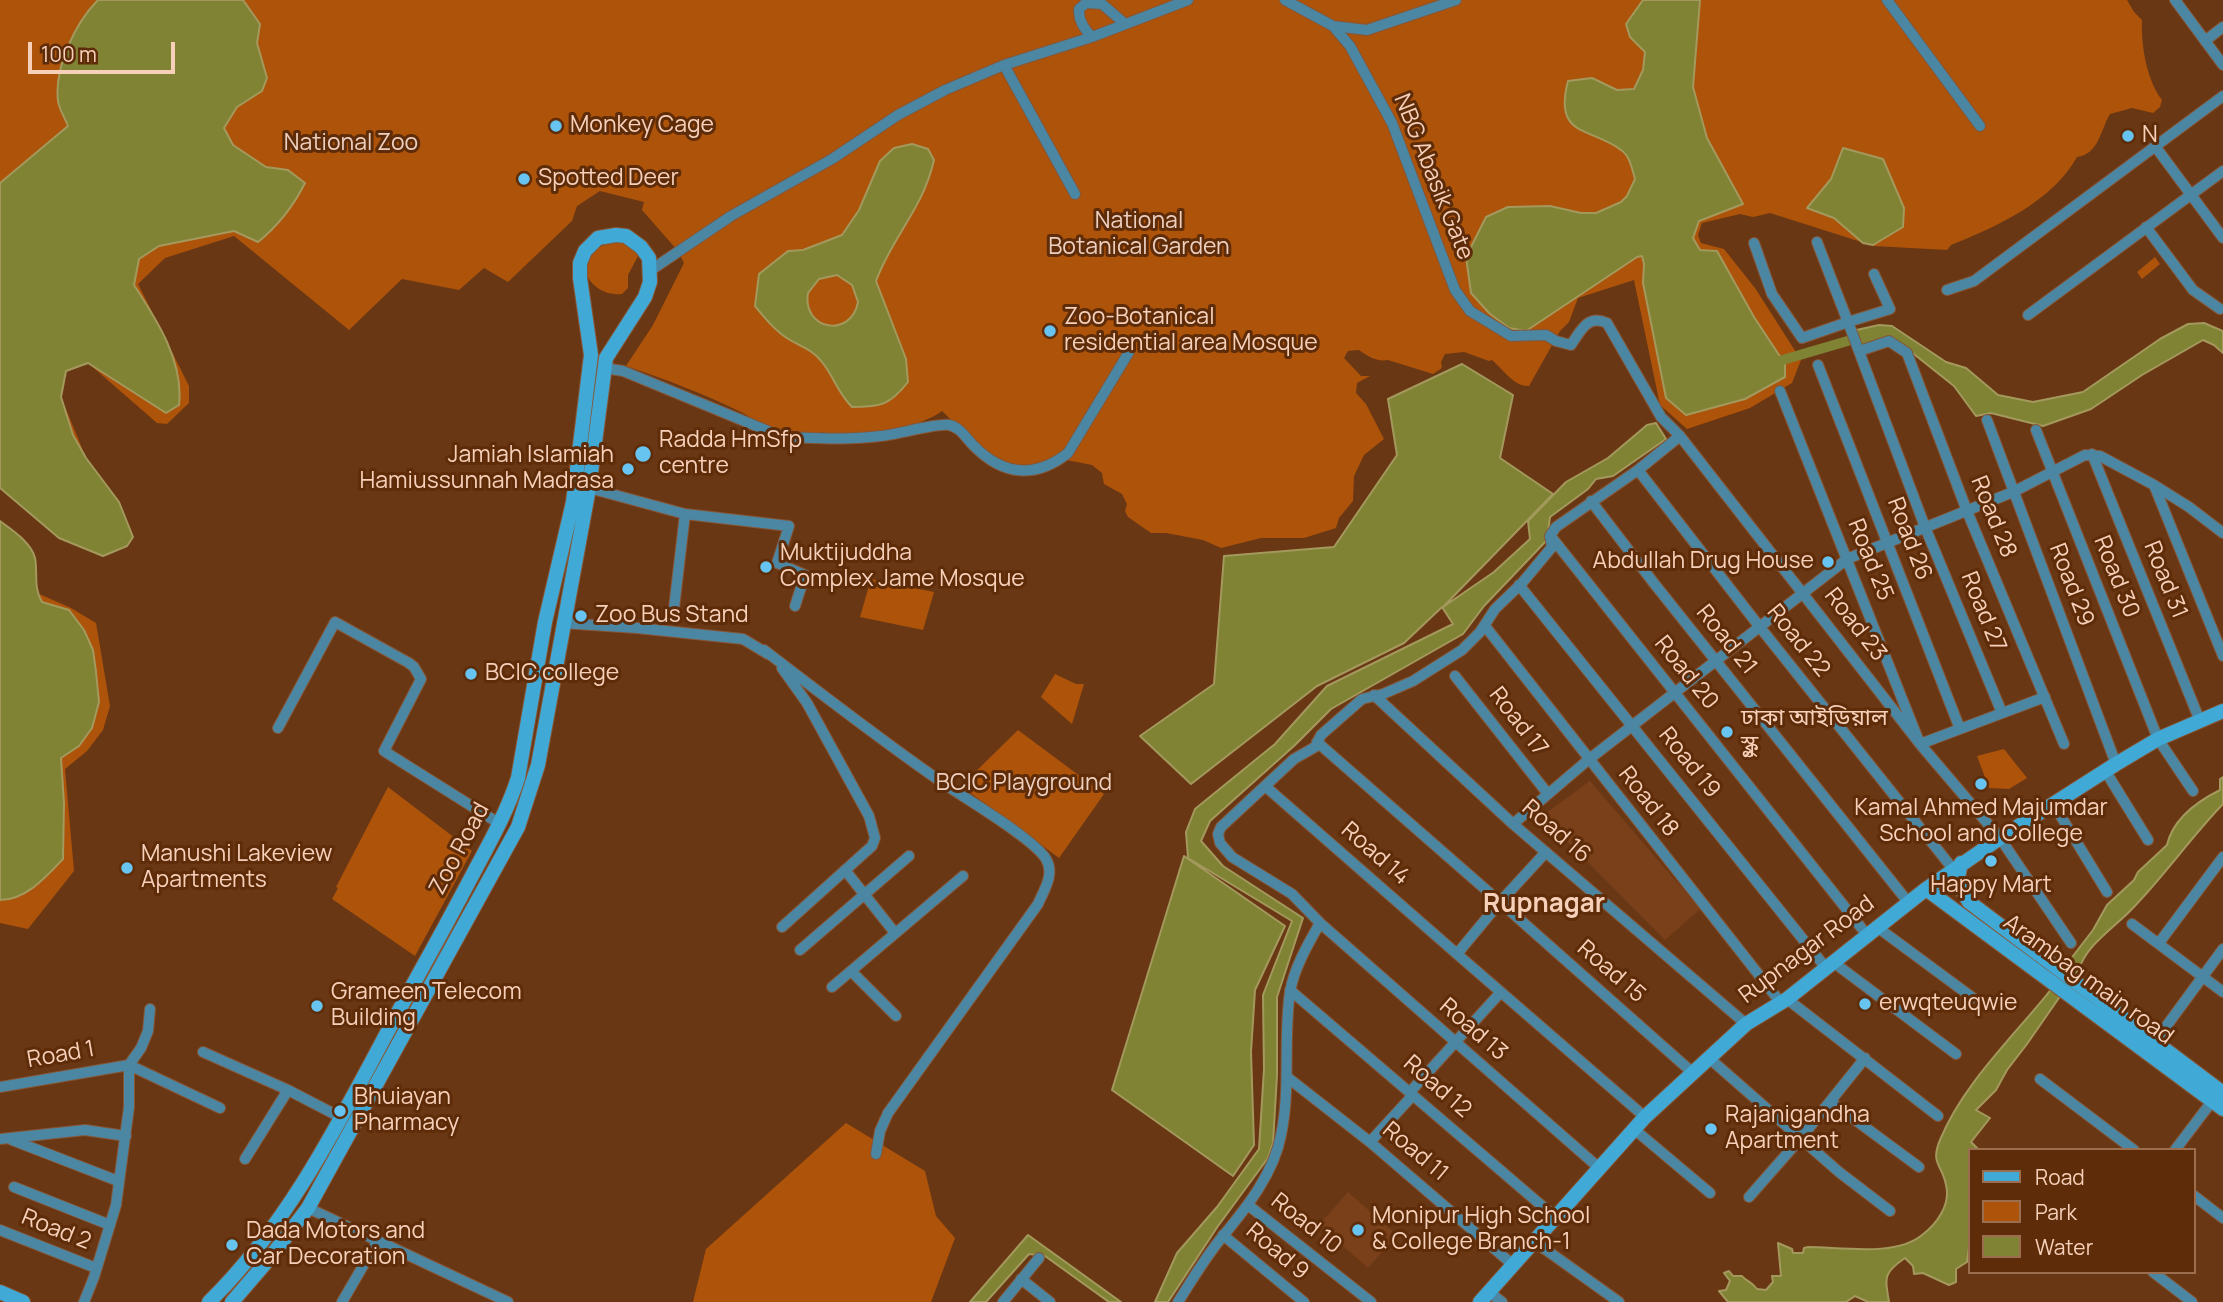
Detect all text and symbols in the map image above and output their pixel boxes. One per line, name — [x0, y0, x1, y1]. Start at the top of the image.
scale bar — [32, 28, 178, 72]
text: 100 m — [41, 40, 97, 68]
street label: NBG Abasik Gate — [1387, 90, 1479, 264]
place label: Monkey Cage — [570, 112, 714, 140]
marker: Monkey Cage — [548, 118, 564, 134]
place label: N — [2142, 122, 2158, 150]
marker: N — [2120, 128, 2136, 144]
park label: National Zoo — [284, 130, 418, 158]
place label: Spotted Deer — [538, 165, 679, 193]
marker: Spotted Deer — [516, 171, 532, 187]
park label: National Botanical Garden — [1048, 208, 1230, 262]
place label: Zoo-Botanical residential area Mosque — [1064, 304, 1318, 358]
marker: Zoo-Botanical residential area Mosque — [1042, 323, 1058, 339]
place label: Radda HmSfp centre — [659, 427, 802, 481]
place label: Jamiah Islamiah Hamiussunnah Madrasa — [360, 442, 614, 496]
marker: Radda HmSfp centre — [633, 444, 653, 464]
marker: Jamiah Islamiah Hamiussunnah Madrasa — [620, 461, 636, 477]
street label: Road 28 — [1964, 472, 2022, 562]
street label: Road 26 — [1881, 494, 1937, 584]
street label: Road 25 — [1841, 515, 1899, 605]
street label: Road 30 — [2087, 532, 2145, 622]
street label: Road 31 — [2137, 537, 2193, 623]
place label: Muktijuddha Complex Jame Mosque — [780, 540, 1025, 594]
street label: Road 29 — [2043, 540, 2099, 630]
place label: Abdullah Drug House — [1593, 548, 1814, 576]
marker: Abdullah Drug House — [1820, 554, 1836, 570]
marker: Muktijuddha Complex Jame Mosque — [758, 559, 774, 575]
street label: Road 27 — [1955, 568, 2011, 656]
street label: Road 23 — [1818, 583, 1892, 667]
street label: Road 22 — [1760, 599, 1836, 683]
street label: Road 21 — [1690, 600, 1762, 680]
place label: Zoo Bus Stand — [595, 602, 749, 630]
marker: Zoo Bus Stand — [573, 608, 589, 624]
street label: Road 20 — [1648, 631, 1724, 715]
place label: BCIC college — [485, 660, 619, 688]
marker: BCIC college — [463, 666, 479, 682]
street label: Road 17 — [1483, 682, 1553, 762]
place label: ঢাকা আইডিয়াল স্কুল — [1741, 705, 1888, 759]
street label: Road 19 — [1652, 722, 1726, 804]
marker: ঢাকা আইডিয়াল স্কুল — [1719, 724, 1735, 740]
street label: Road 18 — [1612, 761, 1684, 843]
park label: BCIC Playground — [936, 770, 1112, 798]
marker: Kamal Ahmed Majumdar School and College — [1973, 776, 1989, 792]
street label: Road 16 — [1516, 795, 1596, 869]
place label: Kamal Ahmed Majumdar School and College — [1854, 795, 2108, 849]
street label: Zoo Road — [424, 798, 496, 900]
street label: Road 14 — [1335, 817, 1415, 891]
place label: Manushi Lakeview Apartments — [141, 841, 333, 895]
marker: Happy Mart — [1983, 853, 1999, 869]
marker: Manushi Lakeview Apartments — [119, 860, 135, 876]
place label: Happy Mart — [1930, 872, 2052, 900]
district label: Rupnagar — [1483, 889, 1605, 921]
street label: Rupnagar Road — [1734, 890, 1880, 1010]
street label: Arambag main road — [1998, 909, 2178, 1051]
street label: Road 15 — [1571, 935, 1651, 1009]
place label: Grameen Telecom Building — [331, 979, 522, 1033]
place label: erwqteuqwie — [1879, 990, 2018, 1018]
street label: Road 13 — [1433, 993, 1513, 1067]
marker: erwqteuqwie — [1857, 996, 1873, 1012]
marker: Grameen Telecom Building — [309, 998, 325, 1014]
street label: Road 1 — [25, 1035, 97, 1075]
street label: Road 12 — [1397, 1050, 1477, 1124]
place label: Bhuiayan Pharmacy — [354, 1084, 459, 1138]
place label: Rajanigandha Apartment — [1725, 1102, 1870, 1156]
marker: Bhuiayan Pharmacy — [332, 1103, 348, 1119]
street label: Road 11 — [1377, 1117, 1453, 1187]
marker: Rajanigandha Apartment — [1703, 1121, 1719, 1137]
legend — [1968, 1148, 2195, 1274]
text: Road — [2035, 1163, 2085, 1191]
street label: Road 10 — [1265, 1188, 1347, 1260]
text: Park — [2035, 1198, 2077, 1226]
place label: Monipur High School & College Branch-1 — [1372, 1203, 1590, 1257]
street label: Road 2 — [17, 1204, 95, 1256]
place label: Dada Motors and Car Decoration — [246, 1218, 425, 1272]
street label: Road 9 — [1240, 1218, 1314, 1286]
marker: Monipur High School & College Branch-1 — [1350, 1222, 1366, 1238]
text: Water — [2035, 1233, 2093, 1261]
marker: Dada Motors and Car Decoration — [224, 1237, 240, 1253]

